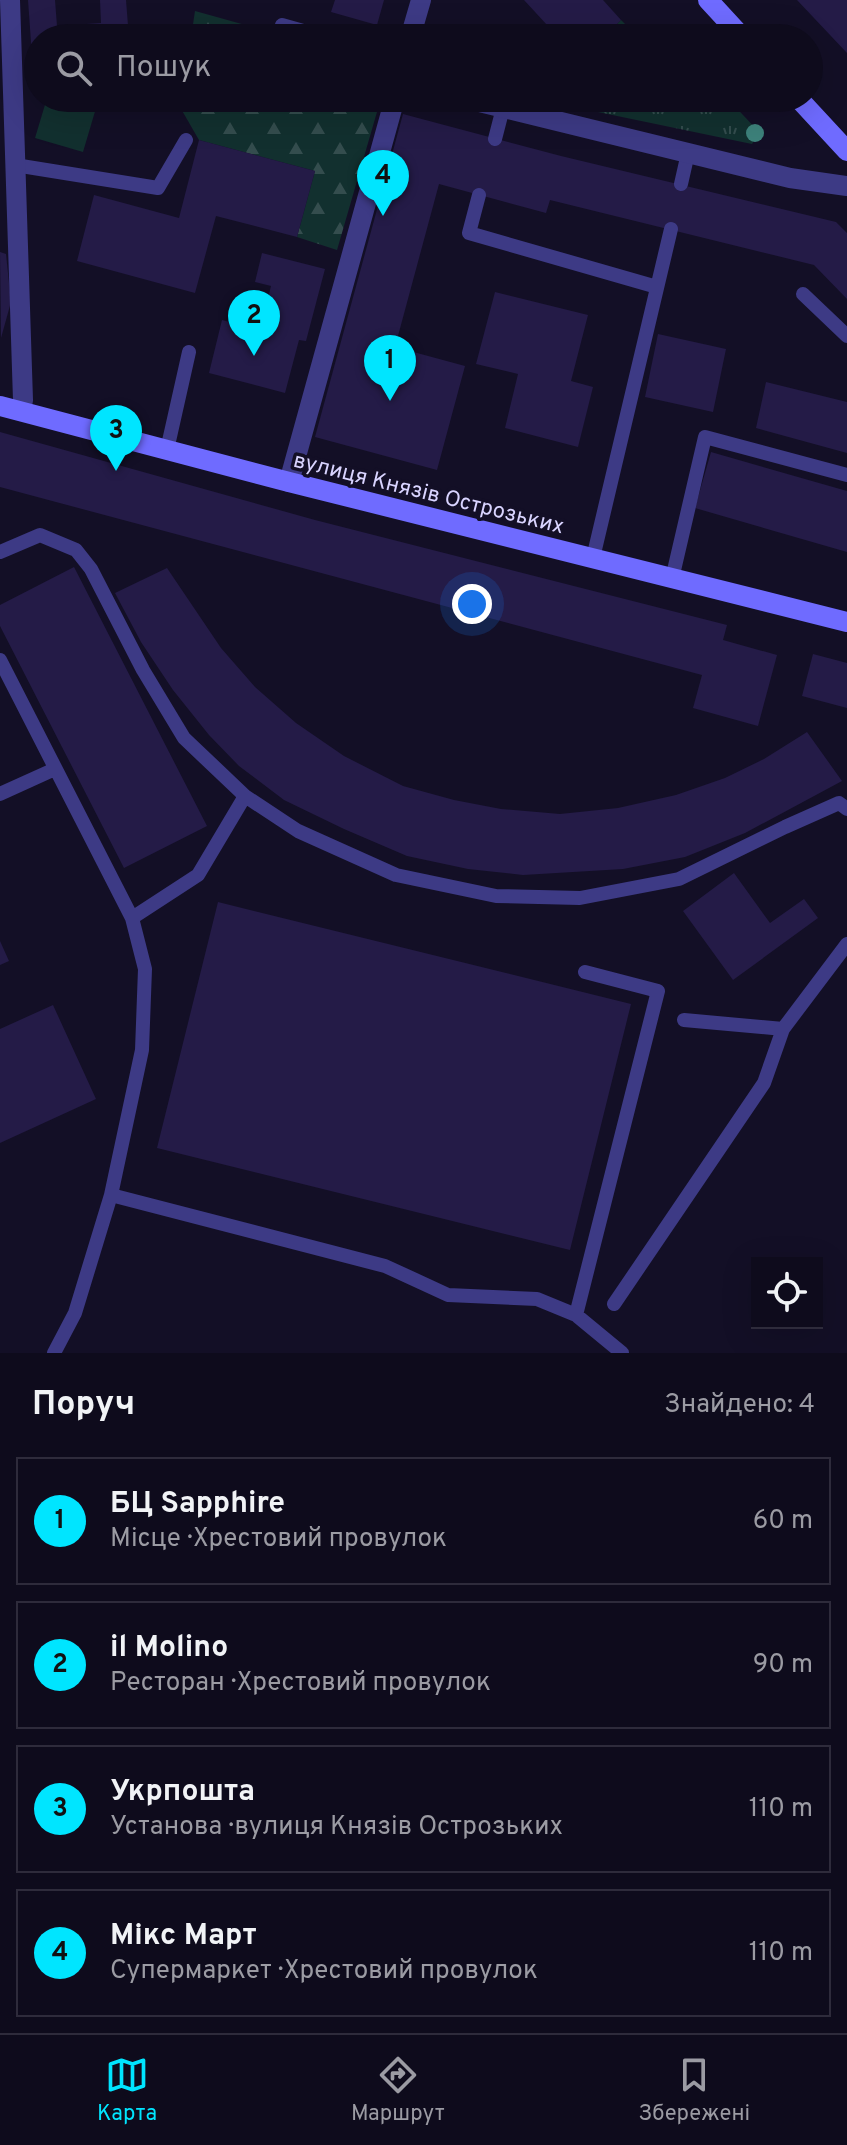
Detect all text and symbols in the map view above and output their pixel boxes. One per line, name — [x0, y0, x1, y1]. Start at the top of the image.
search box — [24, 24, 823, 112]
icon: search — [52, 46, 96, 90]
text: Пошук — [116, 50, 211, 87]
pin: 4 — [357, 150, 409, 216]
pin: 2 — [228, 290, 280, 356]
pin: 1 — [364, 335, 416, 401]
pin: 3 — [90, 405, 142, 471]
street label: вулиця Князів Острозьких — [290, 448, 567, 541]
your location — [452, 584, 492, 624]
map controls — [751, 1257, 823, 1329]
button: locate — [751, 1257, 823, 1329]
text: Поруч — [32, 1384, 135, 1427]
text: Знайдено: 4 — [664, 1389, 815, 1422]
text: БЦ Sapphire — [110, 1486, 285, 1523]
text: 1 — [55, 1505, 65, 1538]
text: 60 m — [753, 1505, 813, 1538]
text: Місце · Хрестовий провулок — [110, 1523, 447, 1556]
text: il Molino — [110, 1630, 228, 1667]
text: 2 — [52, 1649, 68, 1682]
text: 90 m — [753, 1649, 813, 1682]
text: Ресторан · Хрестовий провулок — [110, 1667, 491, 1700]
text: Укрпошта — [110, 1774, 255, 1811]
text: 3 — [52, 1793, 68, 1826]
text: 110 m — [749, 1793, 813, 1826]
text: Установа · вулиця Князів Острозьких — [110, 1811, 563, 1844]
text: Мікс Март — [110, 1918, 257, 1955]
text: 4 — [52, 1937, 68, 1970]
text: 110 m — [749, 1937, 813, 1970]
text: Супермаркет · Хрестовий провулок — [110, 1955, 538, 1988]
tab: Карта — [97, 2053, 157, 2128]
tab: Маршрут — [351, 2053, 445, 2128]
tab: Збережені — [638, 2053, 750, 2128]

